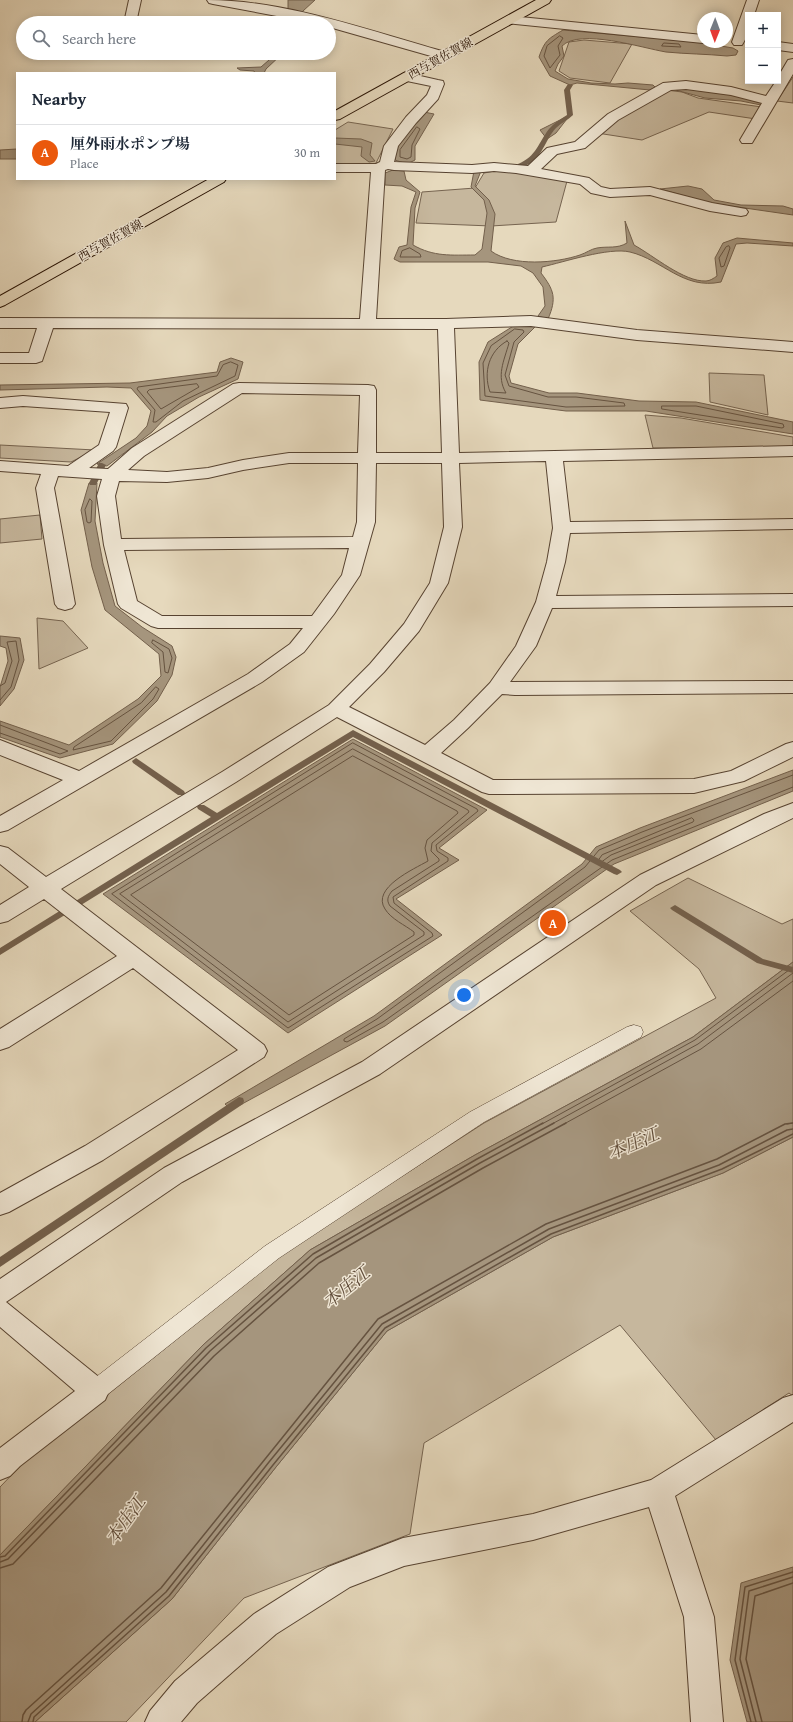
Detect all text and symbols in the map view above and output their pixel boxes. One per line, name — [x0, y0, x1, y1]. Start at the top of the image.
north arrow — [697, 12, 733, 48]
map controls — [745, 12, 781, 84]
button: + — [745, 12, 781, 48]
search box — [16, 16, 336, 60]
icon: search — [30, 27, 52, 49]
text: Search here — [62, 28, 136, 49]
street label: 西与賀佐賀線 — [404, 33, 476, 83]
button: − — [745, 48, 781, 84]
text: Nearby — [32, 86, 86, 111]
text: 厘外雨水ポンプ場 — [70, 133, 190, 154]
text: A — [41, 143, 49, 162]
text: 30 m — [294, 143, 320, 162]
text: Place — [70, 154, 99, 173]
street label: 西与賀佐賀線 — [74, 215, 146, 265]
pin: A — [540, 908, 566, 938]
your location — [454, 985, 474, 1005]
water label: 本庄江 — [603, 1119, 666, 1166]
water label: 本庄江 — [317, 1258, 378, 1314]
water label: 本庄江 — [98, 1488, 154, 1550]

